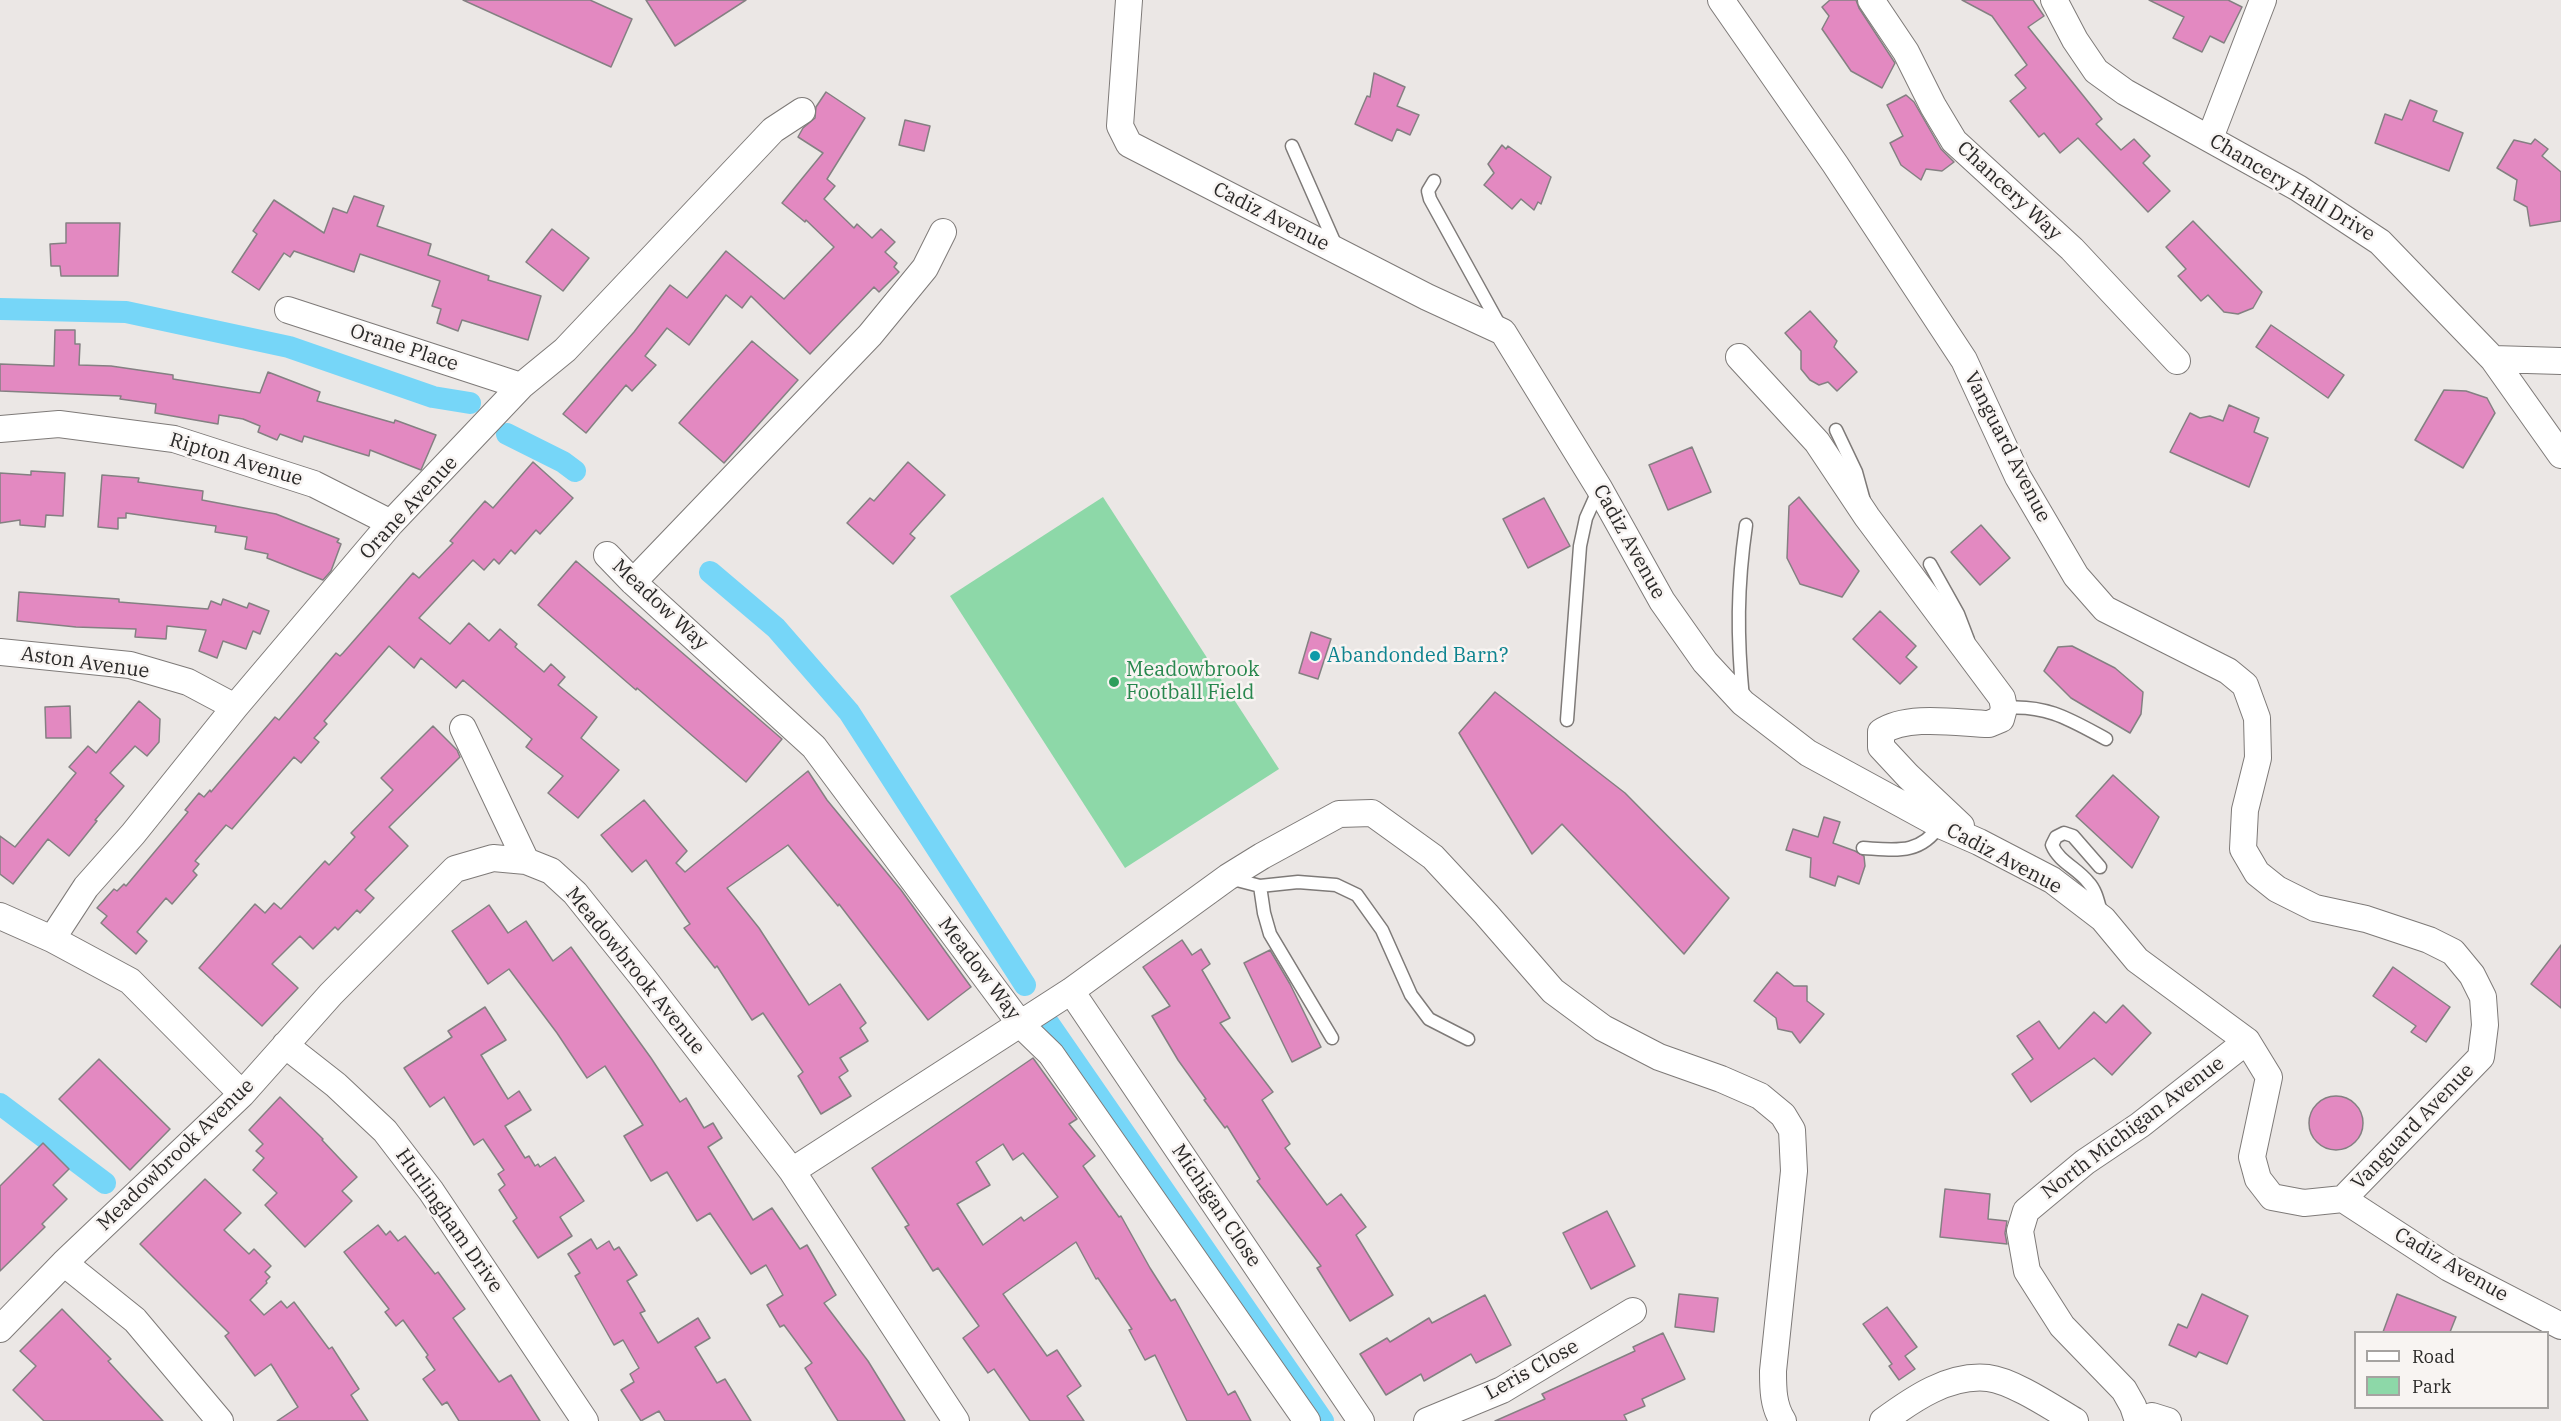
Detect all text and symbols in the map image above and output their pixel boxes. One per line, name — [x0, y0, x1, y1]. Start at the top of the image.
street label: Chancery Hall Drive — [2205, 129, 2379, 247]
street label: Chancery Way — [1952, 136, 2066, 246]
street label: Cadiz Avenue — [1209, 177, 1333, 257]
street label: Orane Place — [347, 319, 461, 377]
street label: Vanguard Avenue — [1959, 368, 2055, 526]
street label: Ripton Avenue — [166, 428, 306, 492]
street label: Orane Avenue — [355, 451, 463, 565]
street label: Cadiz Avenue — [1588, 481, 1670, 603]
street label: Meadow Way — [607, 555, 713, 655]
street label: Aston Avenue — [19, 642, 151, 684]
place label: Abandonded Barn? — [1327, 644, 1508, 668]
marker: Abandonded Barn? — [1308, 649, 1322, 663]
place label: Meadowbrook Football Field — [1126, 658, 1259, 705]
marker: Meadowbrook Football Field — [1107, 675, 1121, 689]
street label: Cadiz Avenue — [1942, 819, 2066, 899]
street label: Meadowbrook Avenue — [560, 883, 710, 1059]
street label: Meadow Way — [933, 913, 1025, 1025]
street label: North Michigan Avenue — [2037, 1052, 2229, 1204]
street label: Vanguard Avenue — [2347, 1059, 2479, 1195]
street label: Meadowbrook Avenue — [93, 1074, 259, 1236]
street label: Michigan Close — [1166, 1140, 1266, 1272]
street label: Hurlingham Drive — [390, 1144, 508, 1298]
street label: Cadiz Avenue — [2390, 1223, 2512, 1307]
legend — [2354, 1331, 2549, 1409]
street label: Leris Close — [1481, 1335, 1583, 1405]
text: Road — [2412, 1345, 2455, 1368]
text: Park — [2412, 1375, 2451, 1398]

